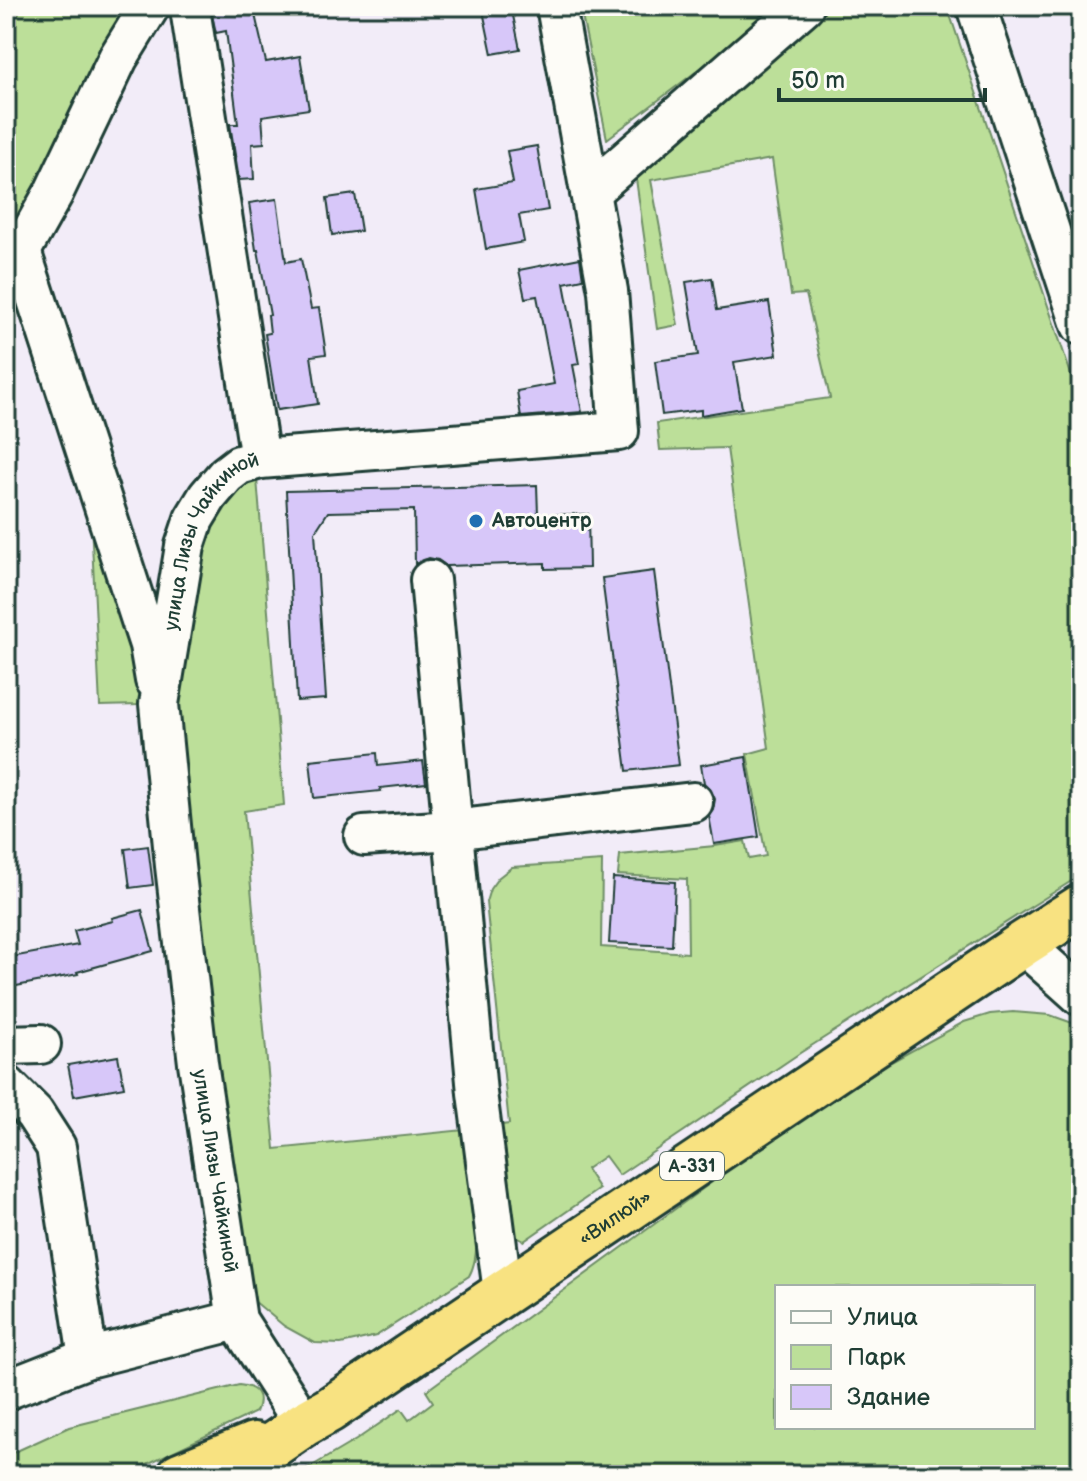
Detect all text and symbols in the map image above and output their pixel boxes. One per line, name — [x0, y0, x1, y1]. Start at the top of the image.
scale bar — [779, 52, 985, 102]
text: 50 m — [791, 66, 845, 95]
street label: улица Лизы Чайкиной — [159, 448, 262, 633]
place label: Автоцентр — [491, 509, 592, 533]
marker: Автоцентр — [467, 512, 485, 530]
street label: улица Лизы Чайкиной — [187, 1068, 243, 1274]
road number: А-331 — [660, 1152, 724, 1180]
street label: «Вилюй» — [574, 1185, 656, 1251]
legend — [775, 1285, 1035, 1429]
text: Улица — [847, 1303, 918, 1332]
text: Парк — [847, 1343, 906, 1372]
text: Здание — [847, 1383, 930, 1412]

